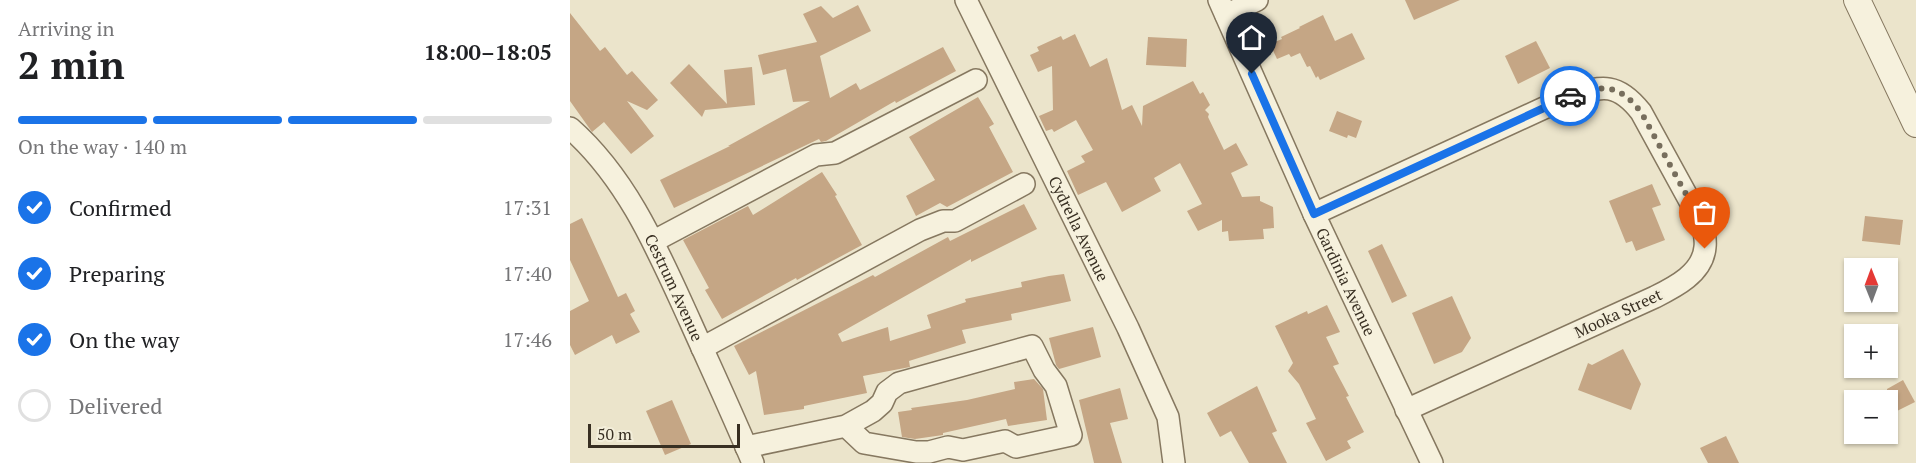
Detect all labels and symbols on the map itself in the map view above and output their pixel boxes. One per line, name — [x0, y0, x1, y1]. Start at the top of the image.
pin — [1226, 12, 1277, 74]
courier — [1540, 66, 1600, 126]
street label: Cydrella Avenue — [1044, 172, 1114, 285]
pin — [1679, 187, 1730, 249]
street label: Gardinia Avenue — [1311, 224, 1381, 339]
street label: Cestrum Avenue — [640, 230, 709, 345]
north arrow — [1844, 258, 1898, 312]
street label: Mooka Street — [1571, 283, 1666, 343]
scale bar — [588, 421, 740, 448]

